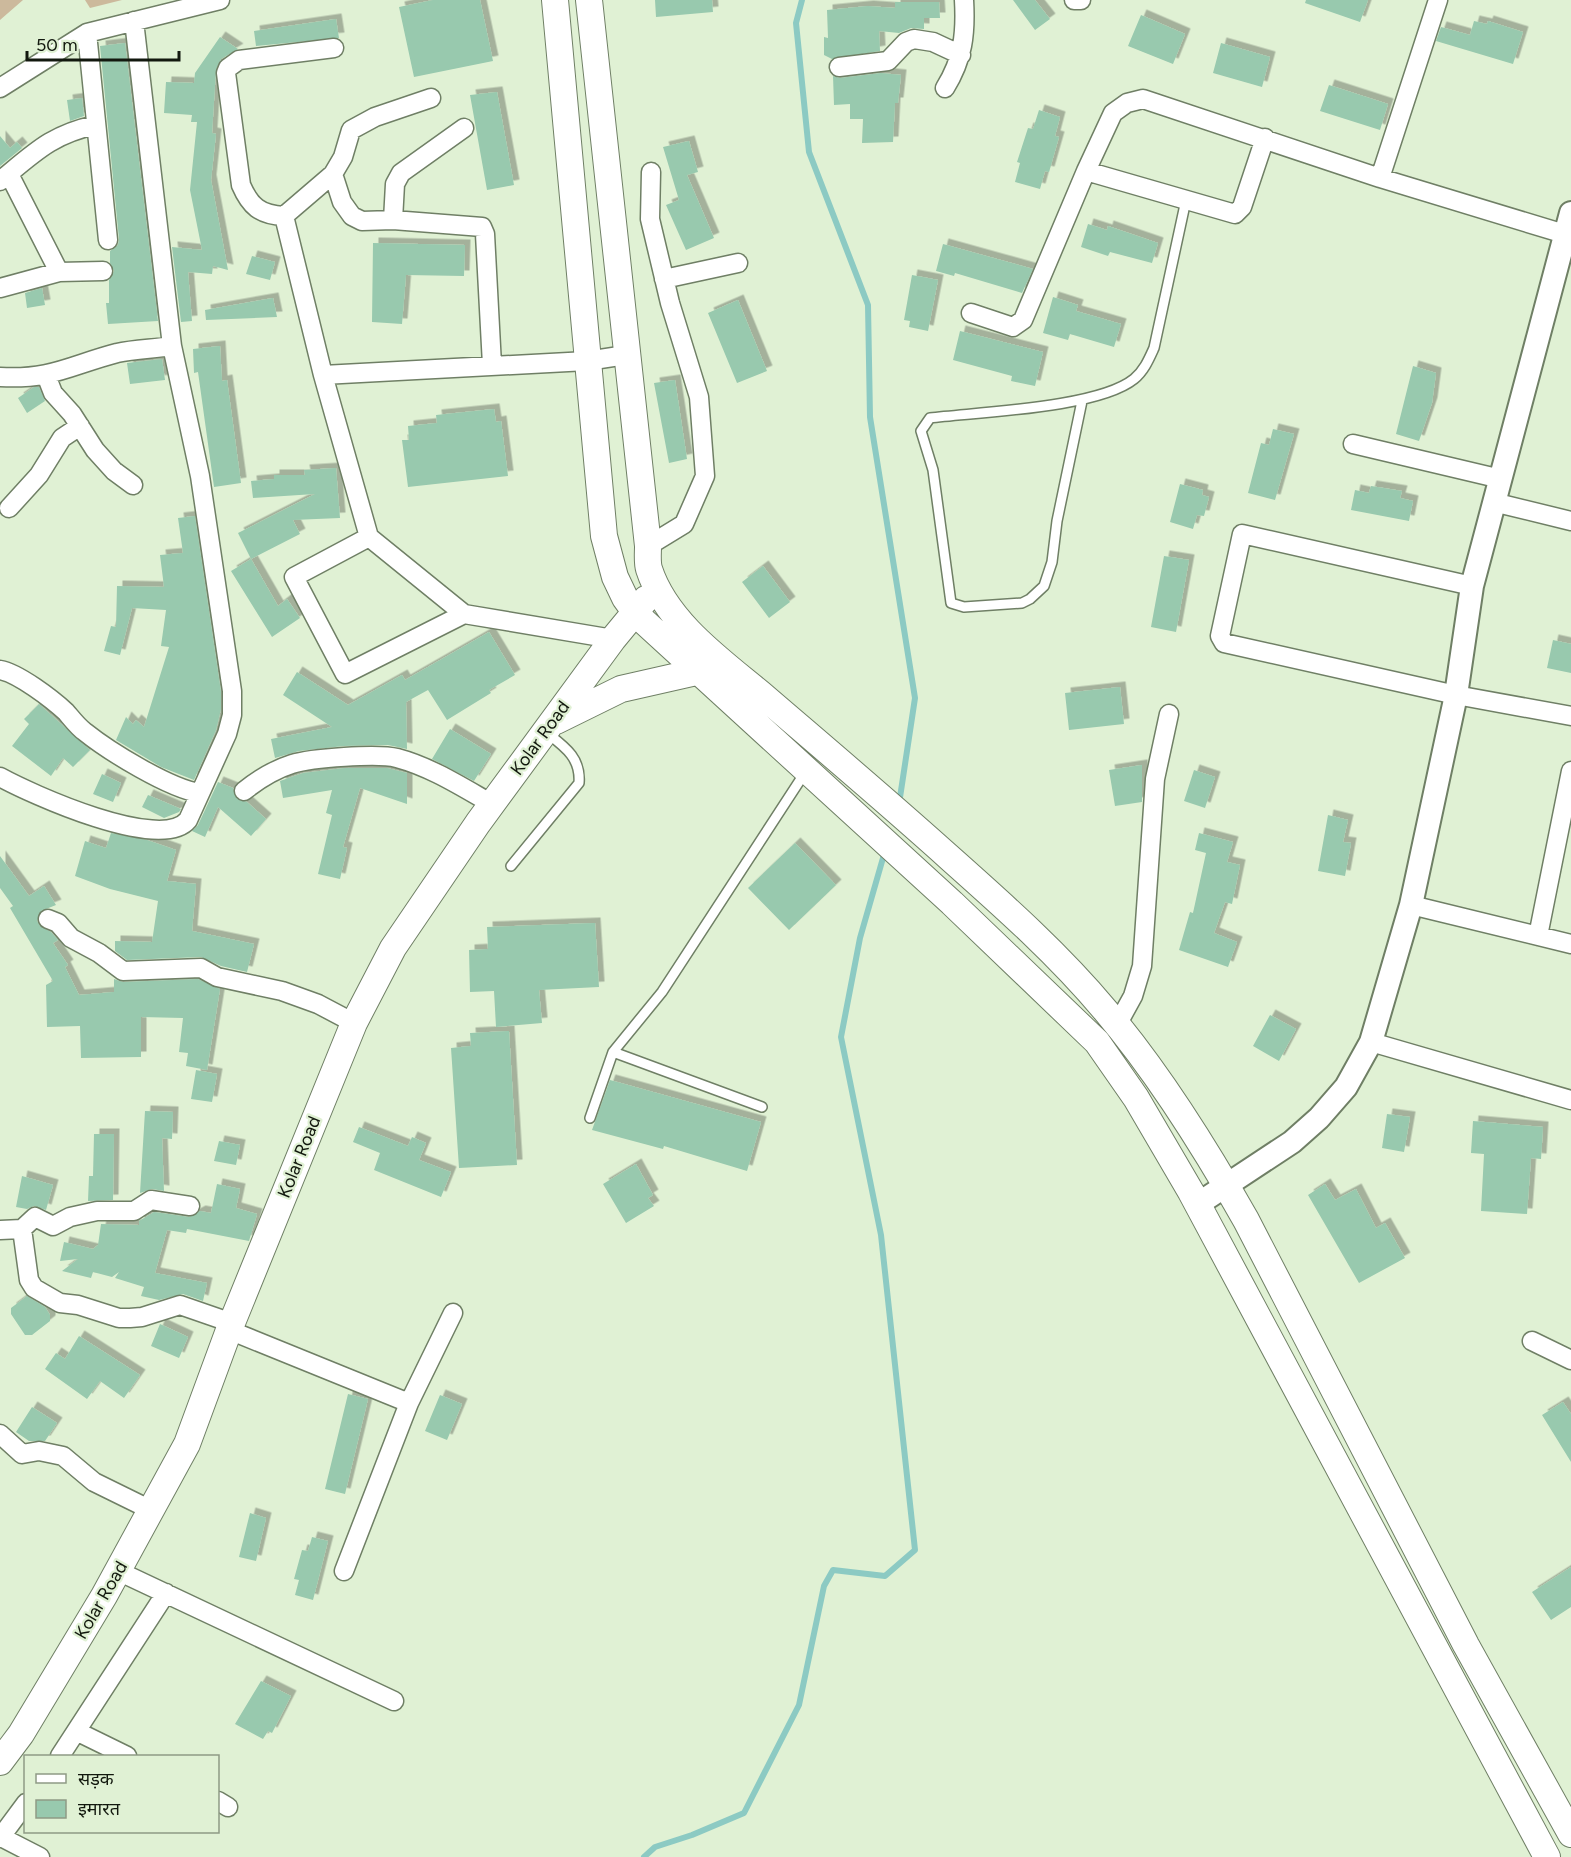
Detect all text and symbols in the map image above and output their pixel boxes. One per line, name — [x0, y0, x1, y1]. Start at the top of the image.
scale bar — [27, 24, 178, 62]
text: 50 m — [36, 34, 78, 56]
street label: Kolar Road — [506, 697, 574, 779]
street label: Kolar Road — [273, 1113, 325, 1201]
street label: Kolar Road — [70, 1557, 132, 1643]
legend — [24, 1755, 219, 1833]
text: सड़क — [78, 1768, 115, 1790]
text: इमारत — [78, 1798, 121, 1820]

